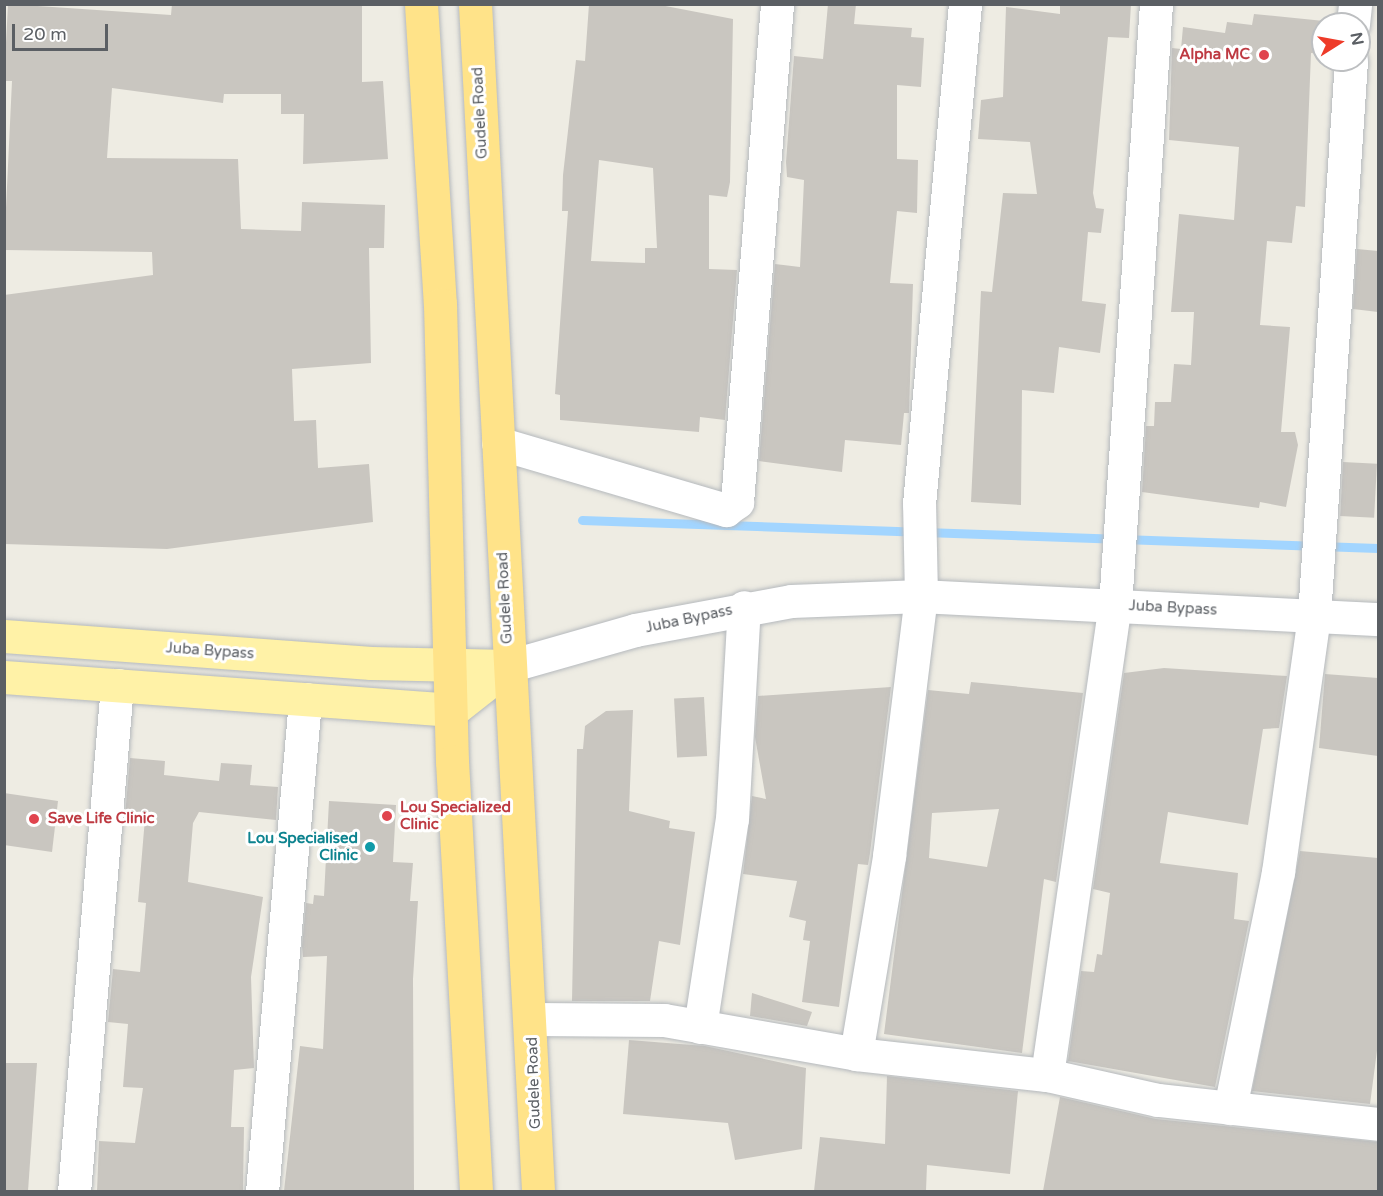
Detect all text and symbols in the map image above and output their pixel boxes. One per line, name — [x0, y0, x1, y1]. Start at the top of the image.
scale bar — [15, 12, 111, 50]
north arrow — [1311, 12, 1371, 72]
text: 20 m — [23, 23, 67, 45]
text: N — [1346, 31, 1368, 47]
place label: Alpha MC — [1179, 46, 1250, 64]
marker: Alpha MC — [1255, 46, 1273, 64]
street label: Gudele Road — [469, 66, 491, 160]
street label: Gudele Road — [494, 551, 516, 645]
street label: Juba Bypass — [1128, 597, 1218, 619]
street label: Juba Bypass — [644, 601, 734, 637]
street label: Juba Bypass — [165, 639, 255, 663]
place label: Lou Specialized Clinic — [400, 798, 511, 833]
marker: Lou Specialized Clinic — [378, 807, 396, 825]
marker: Save Life Clinic — [25, 810, 43, 828]
place label: Save Life Clinic — [48, 810, 155, 828]
place label: Lou Specialised Clinic — [247, 829, 358, 864]
marker: Lou Specialised Clinic — [363, 840, 377, 854]
street label: Gudele Road — [523, 1037, 545, 1129]

